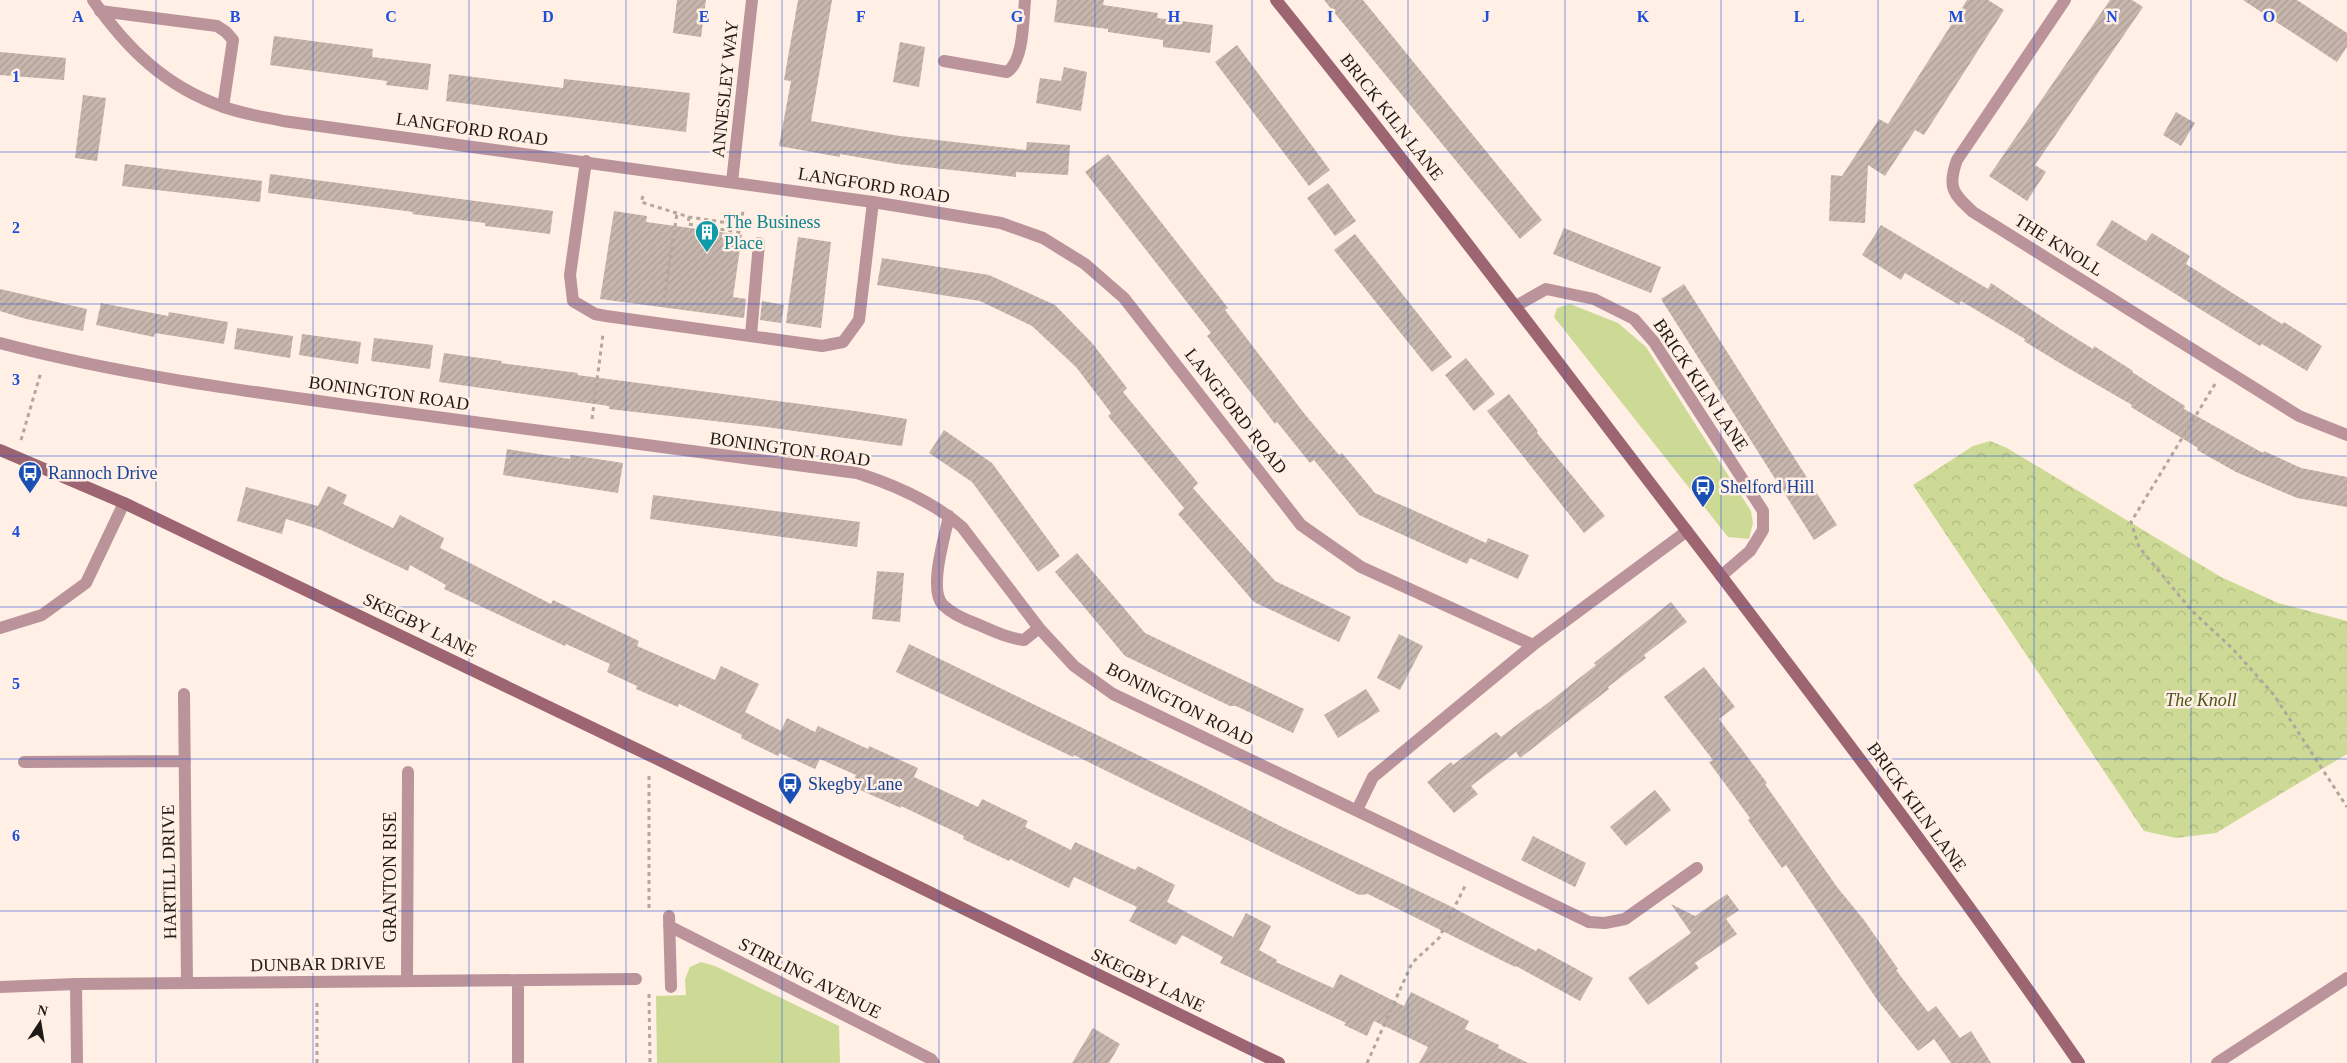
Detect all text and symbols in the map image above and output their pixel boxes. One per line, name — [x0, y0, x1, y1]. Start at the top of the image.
text: A — [72, 8, 84, 25]
text: B — [230, 8, 241, 25]
text: C — [385, 8, 397, 25]
text: D — [542, 8, 554, 25]
text: E — [699, 8, 709, 25]
text: F — [856, 8, 866, 25]
text: G — [1011, 8, 1024, 25]
text: H — [1168, 8, 1181, 25]
text: I — [1327, 8, 1333, 25]
text: J — [1482, 8, 1490, 25]
text: K — [1637, 8, 1650, 25]
text: L — [1794, 8, 1804, 25]
text: M — [1948, 8, 1964, 25]
text: N — [2106, 8, 2118, 25]
text: O — [2263, 8, 2275, 25]
street label: ANNESLEY WAY — [708, 19, 742, 159]
street label: BRICK KILN LANE — [1336, 50, 1448, 184]
text: 1 — [12, 68, 20, 85]
street label: LANGFORD ROAD — [395, 108, 549, 150]
street label: LANGFORD ROAD — [797, 163, 951, 207]
street label: THE KNOLL — [2011, 210, 2107, 280]
place label: The Business Place — [724, 212, 821, 253]
text: 2 — [12, 219, 20, 236]
building icon: The Business Place — [694, 219, 720, 253]
street label: BRICK KILN LANE — [1649, 315, 1753, 455]
street label: LANGFORD ROAD — [1181, 344, 1291, 478]
text: 3 — [12, 371, 20, 388]
street label: BONINGTON ROAD — [307, 372, 471, 414]
street label: BONINGTON ROAD — [708, 428, 872, 470]
bus stop icon: Rannoch Drive — [17, 460, 43, 494]
place label: Rannoch Drive — [48, 463, 157, 483]
bus stop icon: Shelford Hill — [1690, 474, 1716, 508]
place label: Shelford Hill — [1720, 477, 1815, 497]
text: 4 — [12, 523, 20, 540]
street label: SKEGBY LANE — [360, 589, 480, 661]
street label: BONINGTON ROAD — [1103, 658, 1257, 750]
text: 5 — [12, 675, 20, 692]
park label: The Knoll — [2165, 690, 2237, 710]
street label: BRICK KILN LANE — [1863, 738, 1971, 876]
bus stop icon: Skegby Lane — [777, 771, 803, 805]
place label: Skegby Lane — [808, 774, 902, 794]
street label: HARTILL DRIVE — [158, 804, 180, 940]
street label: GRANTON RISE — [380, 811, 400, 943]
text: 6 — [12, 827, 20, 844]
street label: STIRLING AVENUE — [735, 933, 885, 1023]
street label: SKEGBY LANE — [1088, 944, 1208, 1016]
street label: DUNBAR DRIVE — [250, 953, 386, 975]
north arrow — [15, 998, 65, 1048]
text: N — [36, 1002, 49, 1019]

